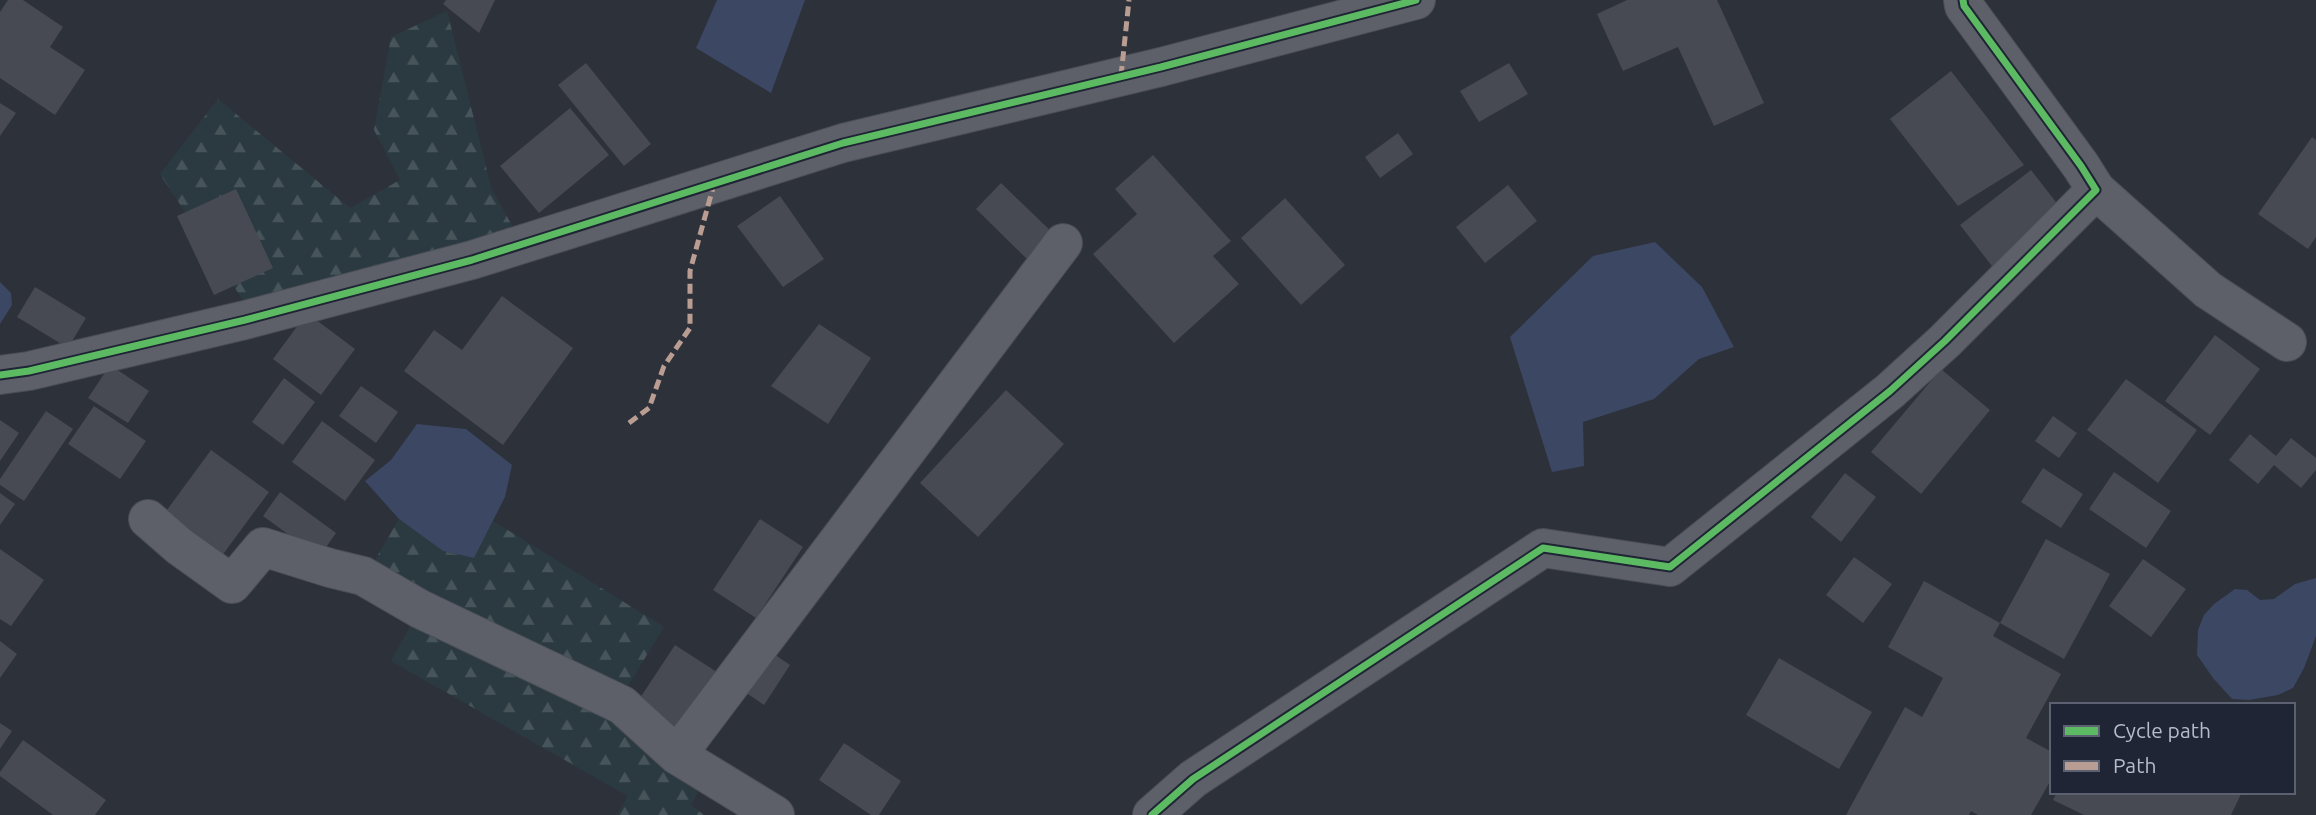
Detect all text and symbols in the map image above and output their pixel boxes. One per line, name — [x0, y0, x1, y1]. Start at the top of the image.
legend — [2050, 703, 2295, 794]
text: Cycle path — [2113, 718, 2211, 742]
text: Path — [2113, 753, 2156, 777]

